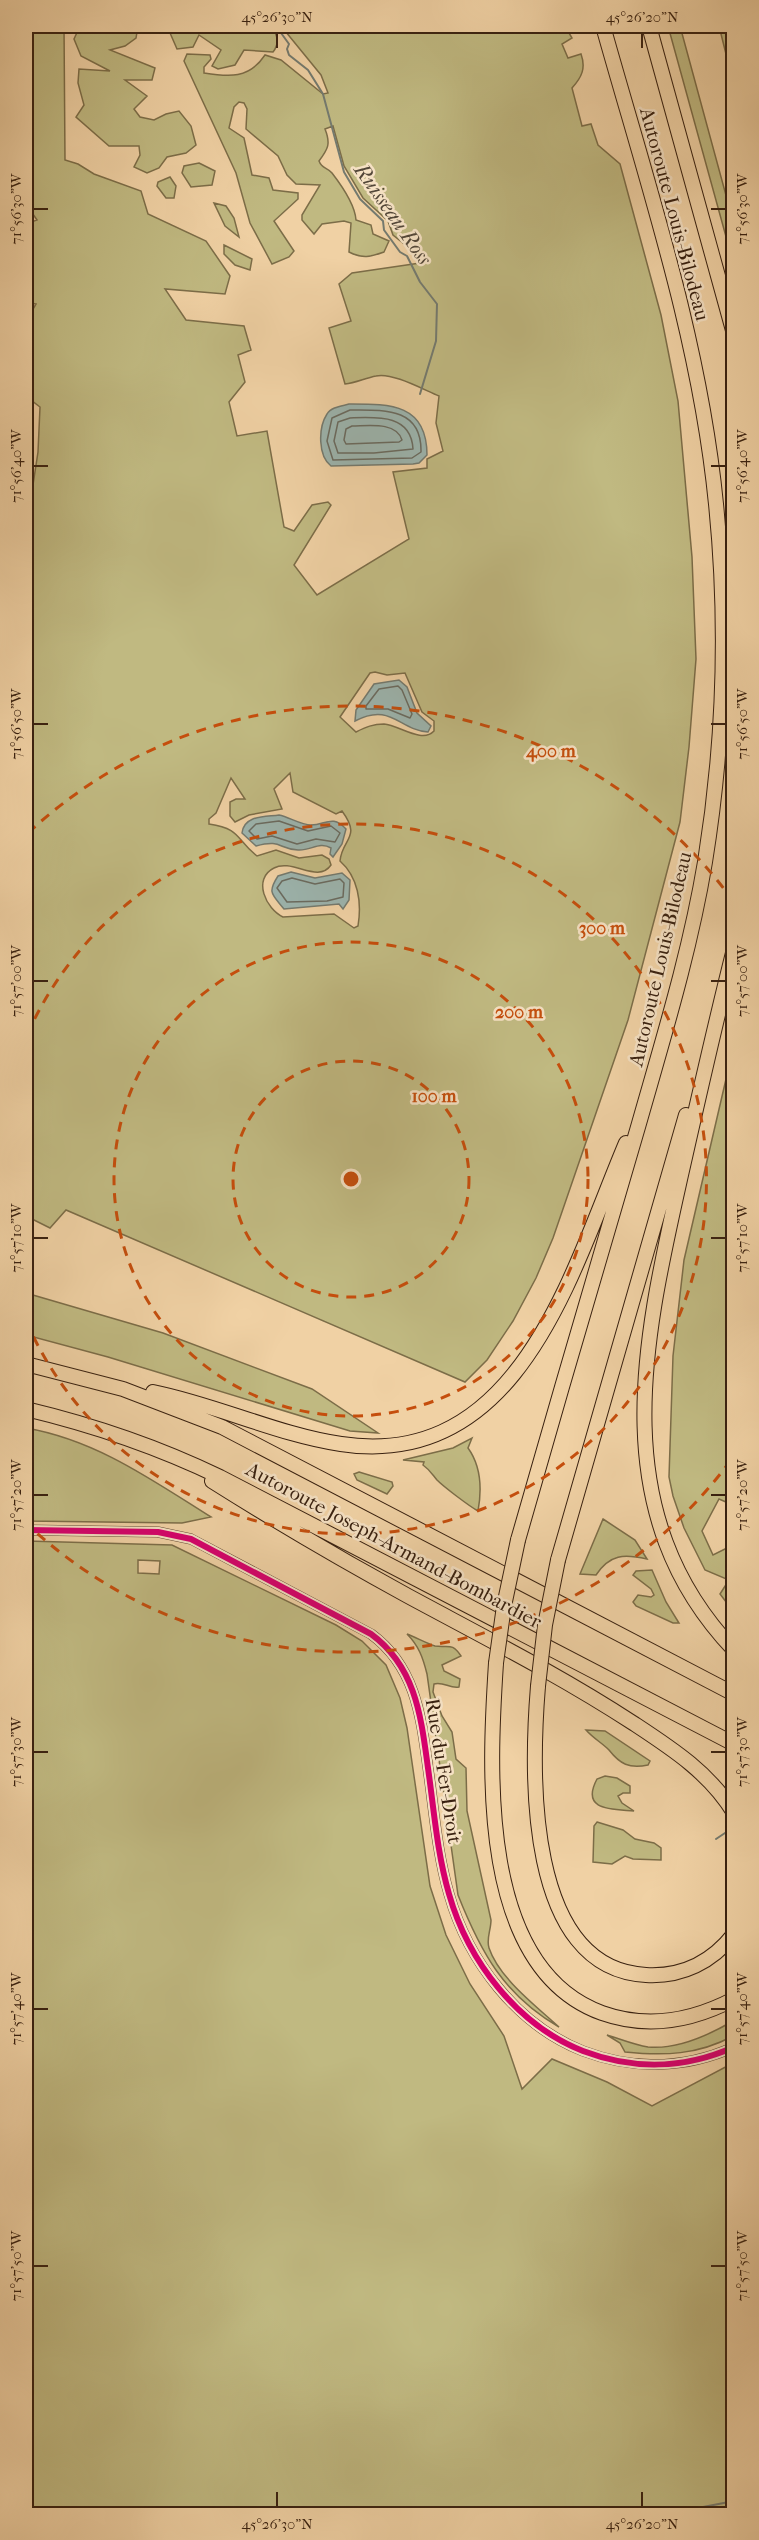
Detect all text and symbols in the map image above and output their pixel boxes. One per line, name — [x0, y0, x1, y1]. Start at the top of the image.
text: 45°26'30"N — [241, 8, 313, 26]
text: 45°26'20"N — [606, 8, 679, 26]
street label: Autoroute Louis-Bilodeau — [635, 104, 714, 324]
water label: Ruisseau Ross — [348, 157, 437, 270]
text: 71°56'30"W — [7, 172, 25, 244]
text: 71°56'30"W — [733, 172, 751, 244]
text: 71°56'40"W — [7, 428, 25, 503]
text: 71°56'40"W — [733, 428, 751, 503]
text: 71°56'50"W — [7, 687, 25, 760]
text: 71°56'50"W — [733, 687, 751, 760]
text: 400 m — [525, 741, 577, 762]
street label: Autoroute Louis-Bilodeau — [624, 849, 697, 1070]
text: 300 m — [579, 918, 626, 939]
text: 71°57'00"W — [7, 944, 25, 1017]
text: 71°57'00"W — [733, 944, 751, 1017]
text: 200 m — [495, 1002, 544, 1023]
text: 100 m — [411, 1086, 458, 1107]
centre of rings — [341, 1169, 361, 1189]
text: 71°57'10"W — [7, 1202, 25, 1273]
text: 71°57'10"W — [733, 1202, 751, 1273]
street label: Autoroute Joseph-Armand-Bombardier — [241, 1457, 546, 1634]
text: 71°57'20"W — [7, 1458, 25, 1531]
text: 71°57'20"W — [733, 1458, 751, 1531]
street label: Rue du Fer-Droit — [421, 1697, 466, 1845]
text: 71°57'30"W — [7, 1716, 25, 1787]
text: 71°57'30"W — [733, 1716, 751, 1787]
text: 71°57'40"W — [7, 1971, 25, 2045]
text: 71°57'40"W — [733, 1971, 751, 2045]
text: 71°57'50"W — [7, 2230, 25, 2301]
text: 71°57'50"W — [733, 2230, 751, 2301]
text: 45°26'30"N — [241, 2515, 313, 2533]
text: 45°26'20"N — [606, 2515, 679, 2533]

